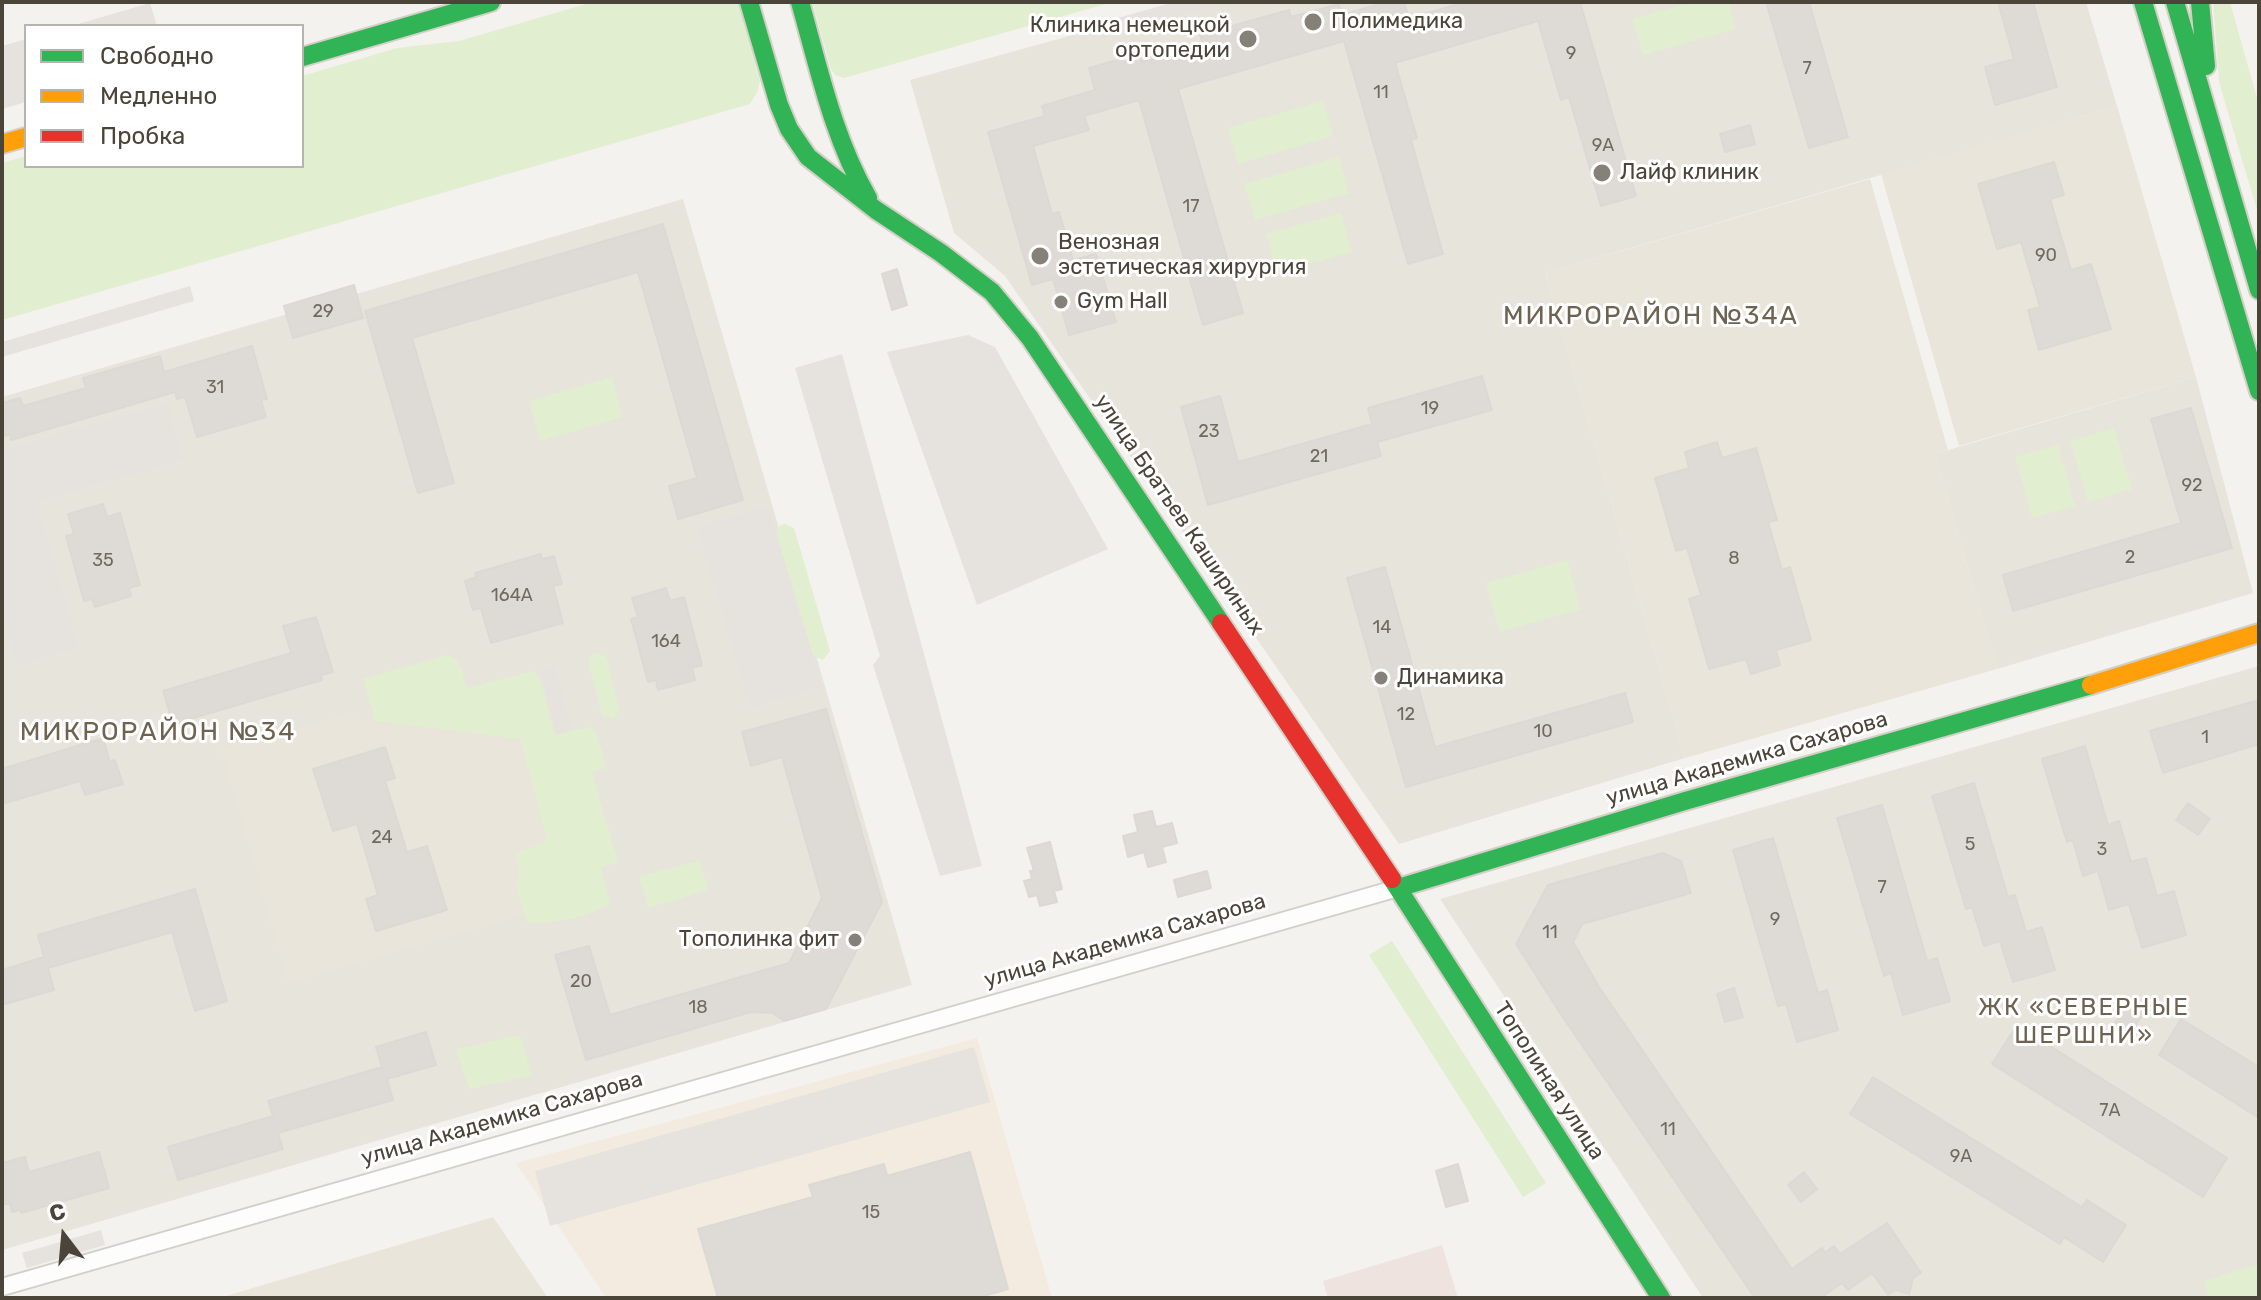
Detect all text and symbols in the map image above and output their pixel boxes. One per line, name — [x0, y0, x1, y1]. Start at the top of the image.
place label: Полимедика — [1331, 9, 1463, 35]
marker: Полимедика — [1302, 11, 1324, 33]
place label: Клиника немецкой ортопедии — [1030, 13, 1230, 64]
legend — [24, 24, 304, 168]
marker: Клиника немецкой ортопедии — [1237, 28, 1259, 50]
text: Свободно — [100, 42, 214, 70]
house number: 9 — [1566, 43, 1576, 65]
house number: 7 — [1802, 58, 1812, 80]
text: Медленно — [100, 82, 217, 110]
house number: 11 — [1373, 82, 1389, 104]
text: Пробка — [100, 122, 185, 150]
house number: 9А — [1592, 135, 1614, 157]
place label: Лайф клиник — [1620, 160, 1759, 186]
marker: Лайф клиник — [1591, 162, 1613, 184]
house number: 17 — [1183, 196, 1199, 218]
place label: Венозная эстетическая хирургия — [1058, 230, 1306, 282]
marker: Венозная эстетическая хирургия — [1029, 245, 1051, 267]
house number: 90 — [2035, 245, 2057, 267]
place label: Gym Hall — [1077, 289, 1168, 315]
marker: Gym Hall — [1052, 293, 1070, 311]
district label: МИКРОРАЙОН №34А — [1503, 300, 1799, 332]
house number: 29 — [312, 301, 334, 323]
house number: 31 — [206, 377, 224, 399]
street label: улица Братьев Кашириных — [1088, 390, 1270, 640]
house number: 19 — [1421, 398, 1439, 420]
house number: 23 — [1198, 421, 1220, 443]
house number: 21 — [1310, 446, 1328, 468]
house number: 92 — [2181, 475, 2203, 497]
house number: 2 — [2125, 547, 2135, 569]
house number: 8 — [1728, 548, 1740, 570]
house number: 35 — [92, 550, 114, 572]
house number: 164А — [491, 585, 533, 607]
house number: 14 — [1373, 617, 1391, 639]
house number: 164 — [651, 631, 681, 653]
place label: Динамика — [1397, 665, 1504, 691]
marker: Динамика — [1372, 669, 1390, 687]
house number: 12 — [1397, 704, 1415, 726]
street label: улица Академика Сахарова — [1603, 706, 1891, 812]
district label: МИКРОРАЙОН №34 — [20, 716, 296, 748]
house number: 10 — [1533, 721, 1553, 743]
house number: 1 — [2201, 727, 2209, 749]
house number: 24 — [371, 827, 393, 849]
house number: 5 — [1965, 834, 1975, 856]
house number: 3 — [2097, 839, 2107, 861]
house number: 7 — [1877, 877, 1887, 899]
street label: улица Академика Сахарова — [981, 888, 1269, 994]
house number: 9 — [1770, 909, 1780, 931]
house number: 11 — [1542, 922, 1558, 944]
place label: Тополинка фит — [679, 927, 839, 953]
marker: Тополинка фит — [846, 931, 864, 949]
house number: 20 — [570, 971, 592, 993]
district label: ЖК «СЕВЕРНЫЕ ШЕРШНИ» — [1978, 994, 2190, 1050]
house number: 18 — [688, 997, 708, 1019]
street label: Тополиная улица — [1488, 997, 1610, 1165]
street label: улица Академика Сахарова — [358, 1066, 646, 1172]
house number: 7А — [2099, 1100, 2121, 1122]
house number: 11 — [1660, 1119, 1676, 1141]
house number: 9А — [1950, 1146, 1972, 1168]
north arrow — [24, 1196, 104, 1276]
text: С — [46, 1197, 68, 1228]
house number: 15 — [862, 1202, 880, 1224]

